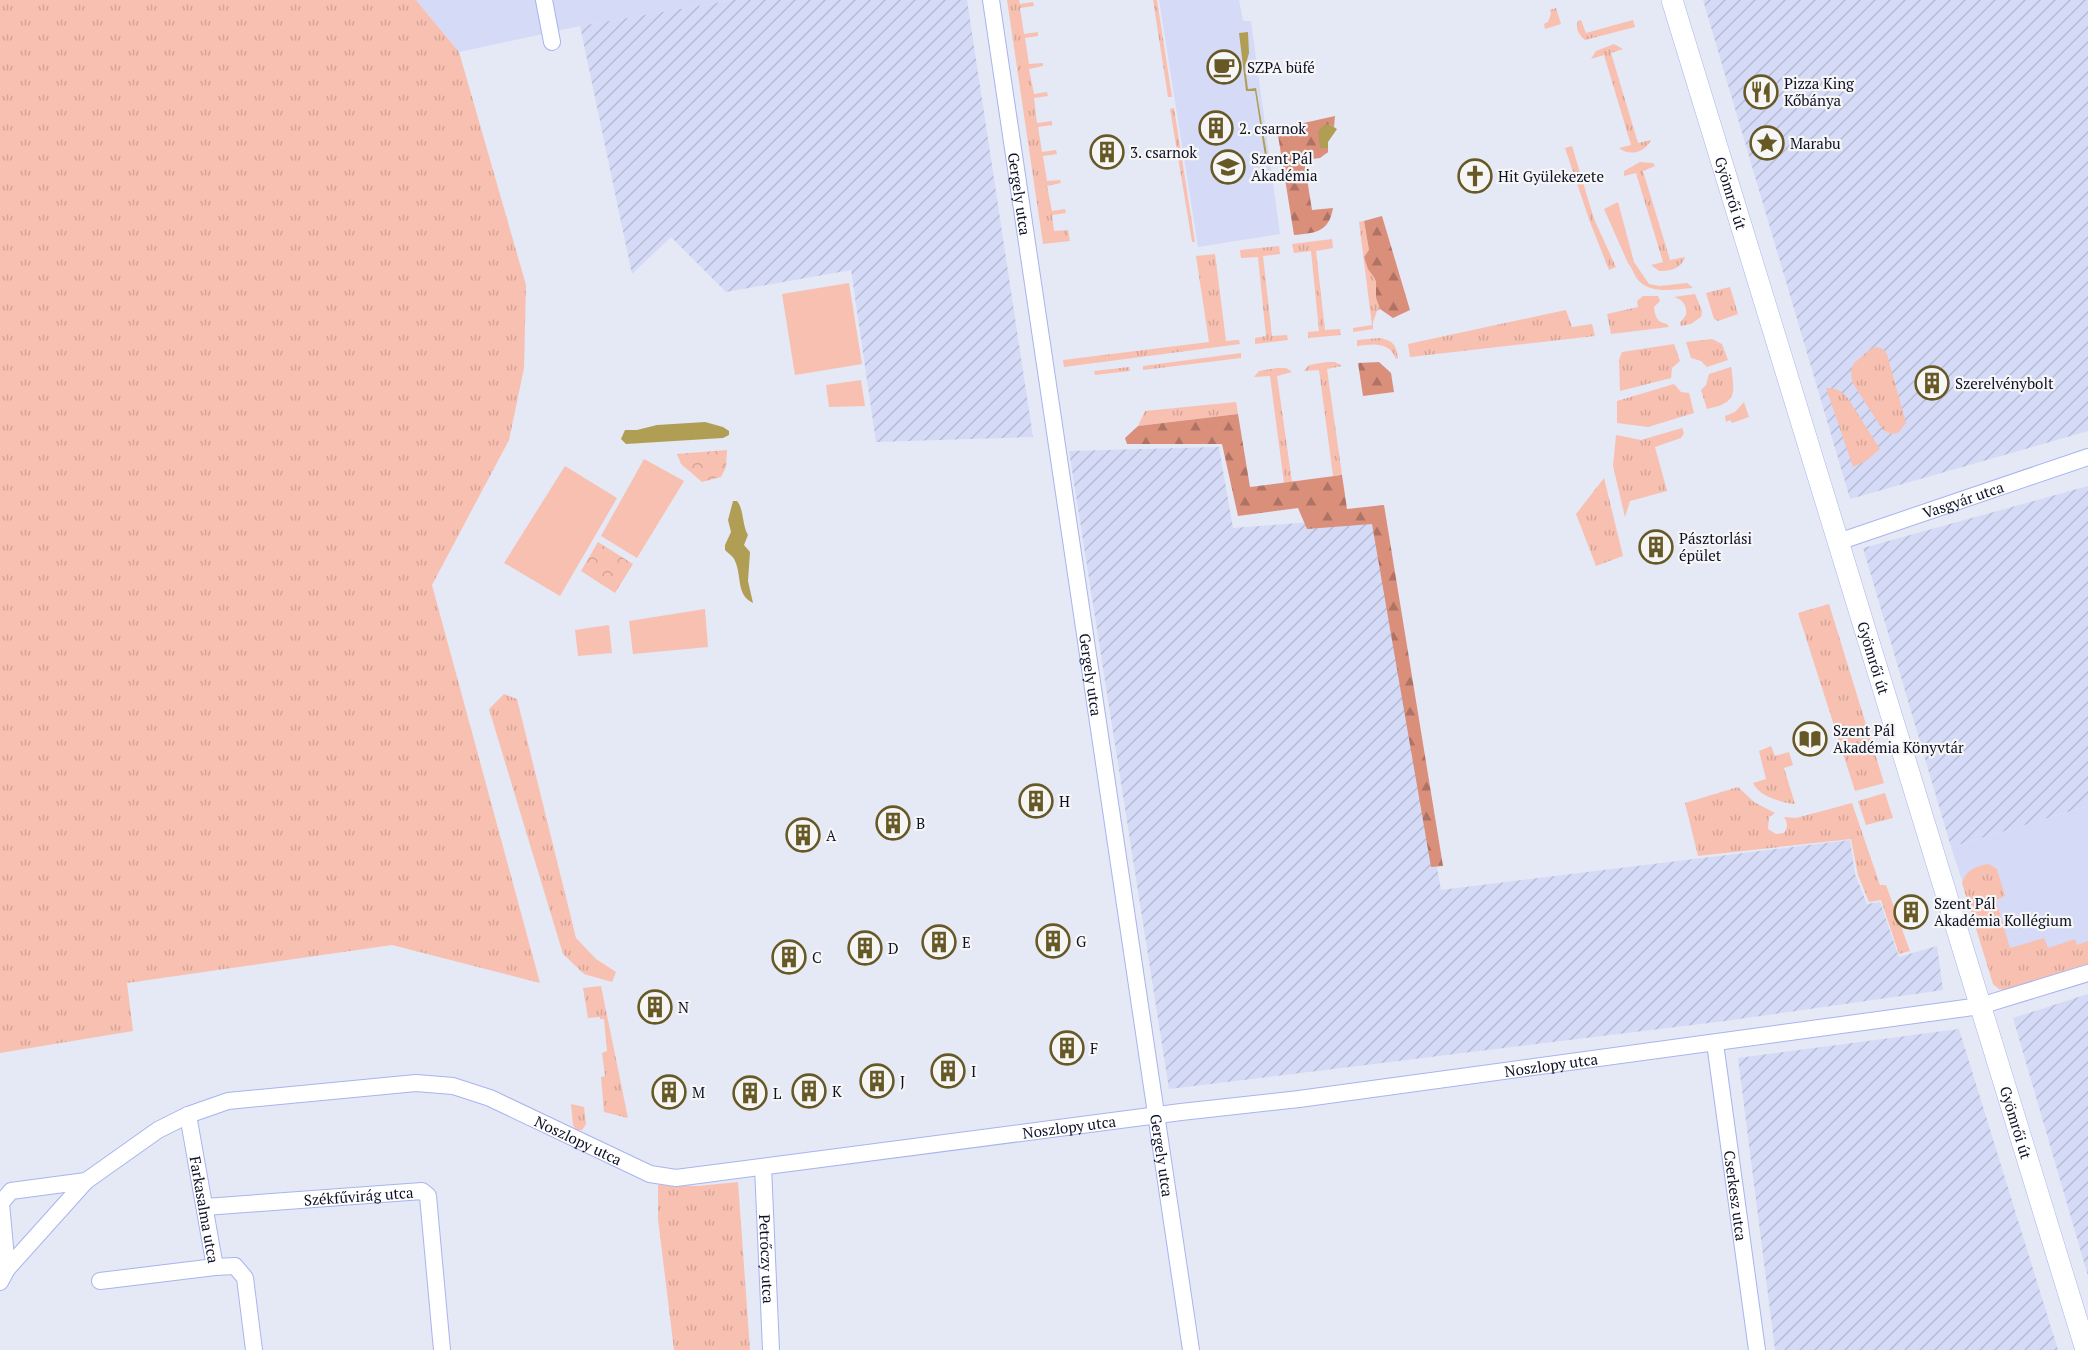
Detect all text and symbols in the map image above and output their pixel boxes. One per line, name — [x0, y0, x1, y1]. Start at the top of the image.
cafe icon: SZPA büfé — [1206, 49, 1242, 85]
place label: SZPA büfé — [1247, 57, 1315, 77]
place label: Pizza King Kőbánya — [1784, 73, 1855, 110]
restaurant icon: Pizza King Kőbánya — [1743, 74, 1779, 110]
building icon: 2. csarnok — [1198, 110, 1234, 146]
place label: 2. csarnok — [1239, 118, 1306, 138]
place icon: Marabu — [1749, 125, 1785, 161]
place label: Marabu — [1790, 133, 1841, 153]
building icon: 3. csarnok — [1089, 134, 1125, 170]
place label: 3. csarnok — [1130, 142, 1197, 162]
place label: Szent Pál Akadémia — [1251, 148, 1318, 185]
school or university icon: Szent Pál Akadémia — [1210, 149, 1246, 185]
street label: Gergely utca — [1004, 151, 1036, 237]
street label: Gyömrői út — [1711, 154, 1752, 232]
church icon: Hit Gyülekezete — [1457, 158, 1493, 194]
place label: Hit Gyülekezete — [1498, 166, 1604, 186]
building icon: Szerelvénybolt — [1914, 365, 1950, 401]
place label: Szerelvénybolt — [1955, 373, 2054, 393]
street label: Vasgyár utca — [1920, 476, 2007, 523]
place label: Pásztorlási épület — [1679, 528, 1752, 565]
building icon: Pásztorlási épület — [1638, 529, 1674, 565]
street label: Gyömrői út — [1853, 619, 1894, 697]
street label: Gergely utca — [1075, 632, 1107, 718]
place label: Szent Pál Akadémia Könyvtár — [1833, 720, 1964, 757]
library icon: Szent Pál Akadémia Könyvtár — [1792, 721, 1828, 757]
building icon: H — [1018, 783, 1054, 819]
place label: H — [1059, 791, 1070, 811]
building icon: B — [875, 805, 911, 841]
place label: B — [916, 813, 925, 833]
building icon: A — [785, 817, 821, 853]
place label: A — [826, 825, 837, 845]
place label: Szent Pál Akadémia Kollégium — [1934, 893, 2072, 930]
building icon: Szent Pál Akadémia Kollégium — [1893, 894, 1929, 930]
building icon: G — [1035, 923, 1071, 959]
building icon: E — [921, 924, 957, 960]
building icon: D — [847, 930, 883, 966]
place label: G — [1076, 931, 1087, 951]
place label: E — [962, 932, 971, 952]
place label: D — [888, 938, 899, 958]
building icon: C — [771, 939, 807, 975]
place label: C — [812, 947, 822, 967]
building icon: N — [637, 989, 673, 1025]
place label: N — [678, 997, 689, 1017]
building icon: F — [1049, 1030, 1085, 1066]
place label: F — [1090, 1038, 1098, 1058]
street label: Noszlopy utca — [1503, 1048, 1600, 1081]
building icon: I — [930, 1053, 966, 1089]
place label: I — [971, 1061, 976, 1081]
building icon: J — [859, 1063, 895, 1099]
place label: J — [900, 1071, 905, 1091]
building icon: K — [791, 1073, 827, 1109]
building icon: M — [651, 1074, 687, 1110]
building icon: L — [732, 1075, 768, 1111]
place label: K — [832, 1081, 842, 1101]
place label: M — [692, 1082, 705, 1102]
place label: L — [773, 1083, 781, 1103]
street label: Gyömrői út — [1996, 1083, 2037, 1162]
street label: Noszlopy utca — [532, 1111, 626, 1169]
street label: Noszlopy utca — [1021, 1111, 1118, 1143]
street label: Gergely utca — [1146, 1113, 1178, 1199]
street label: Cserkesz utca — [1720, 1149, 1752, 1242]
street label: Farkasalma utca — [185, 1154, 224, 1265]
street label: Székfűvirág utca — [303, 1182, 415, 1210]
street label: Petrőczy utca — [755, 1214, 779, 1305]

